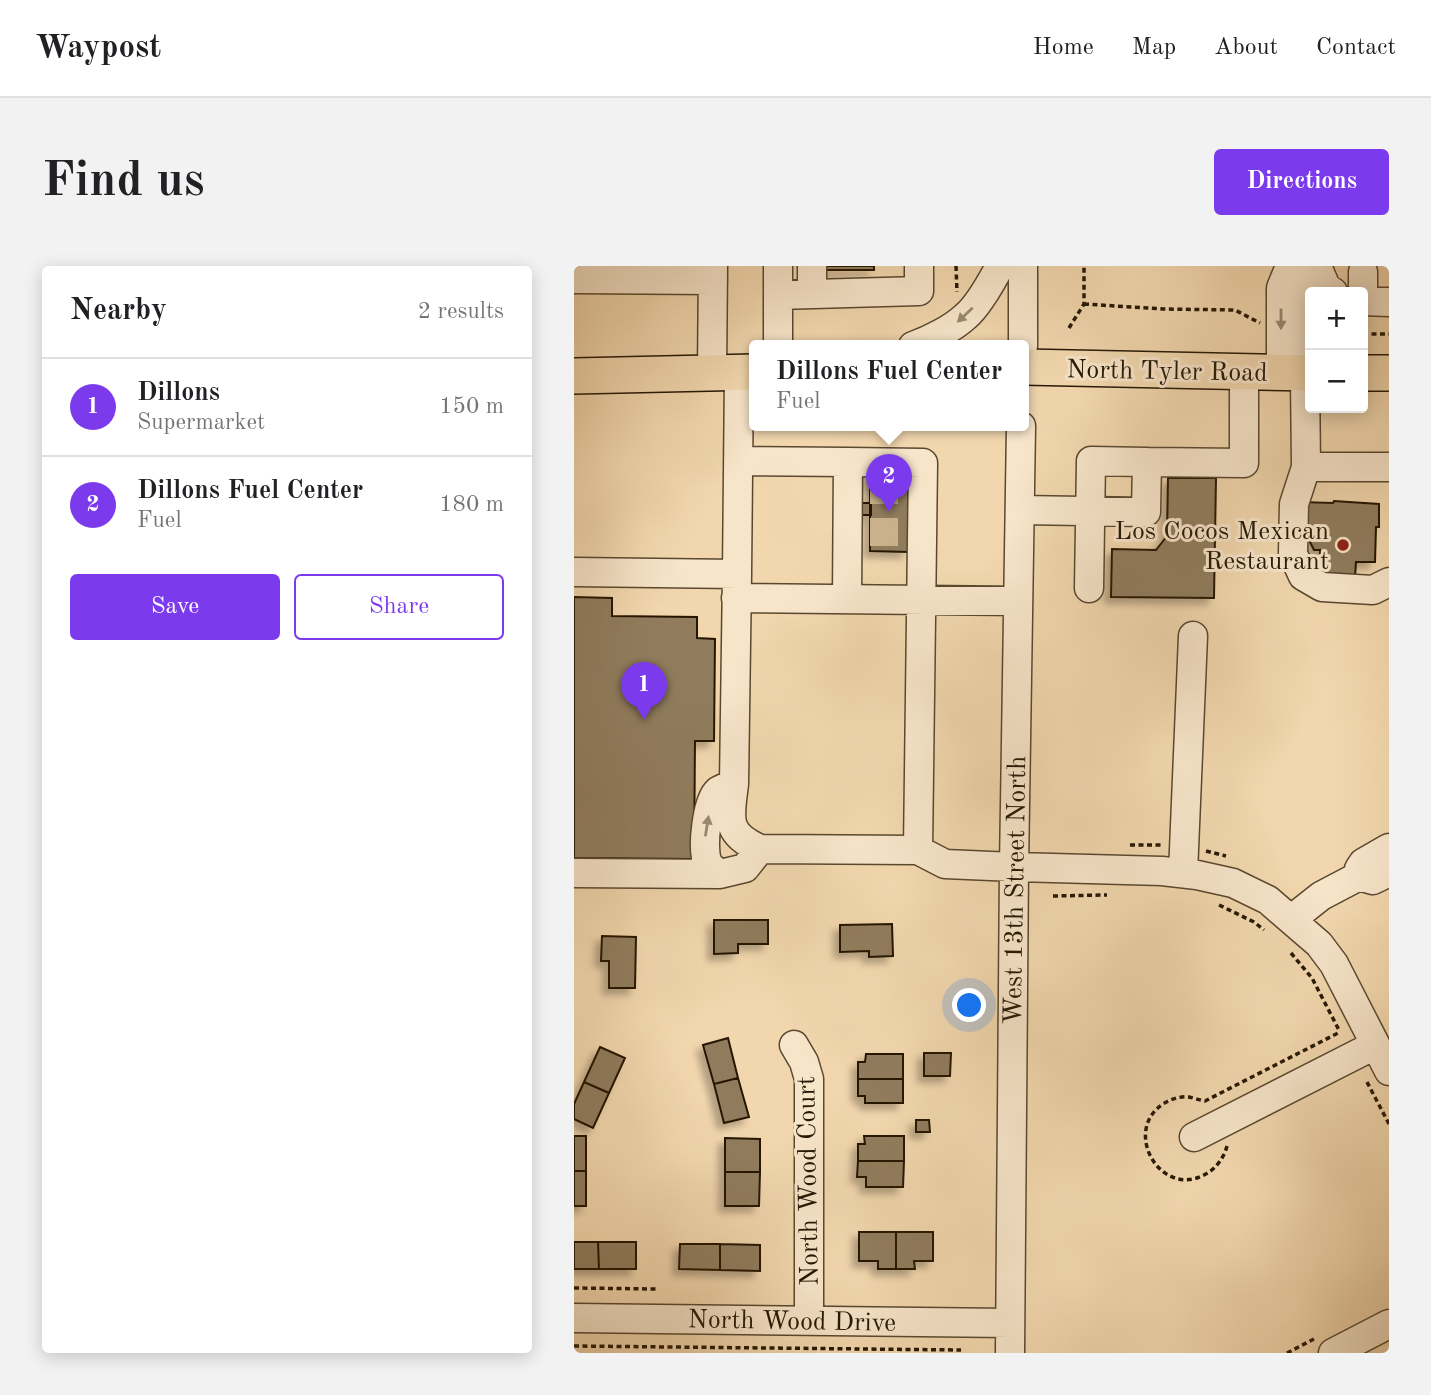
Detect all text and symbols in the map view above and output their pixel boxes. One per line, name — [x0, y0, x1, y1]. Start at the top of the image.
text: Waypost — [35, 32, 161, 65]
text: Home — [1033, 36, 1094, 60]
text: Map — [1132, 36, 1176, 60]
text: About — [1214, 36, 1278, 60]
text: Contact — [1316, 36, 1396, 60]
button: Directions — [1214, 149, 1389, 215]
text: Find us — [42, 158, 205, 207]
map controls — [1305, 287, 1368, 413]
button: + — [1305, 287, 1368, 350]
text: Nearby — [70, 296, 167, 326]
text: 2 results — [418, 300, 504, 323]
one-way arrow — [956, 307, 973, 323]
one-way arrow — [1275, 308, 1287, 330]
popup — [749, 340, 1029, 431]
button: − — [1305, 350, 1368, 413]
street label: North Tyler Road — [1066, 357, 1268, 387]
text: Dillons Fuel Center — [776, 359, 1002, 385]
text: Dillons — [137, 380, 220, 406]
text: Fuel — [776, 390, 820, 413]
text: 1 — [86, 395, 100, 418]
text: 150 m — [439, 395, 504, 418]
text: Supermarket — [137, 411, 265, 434]
pin: 2 — [866, 454, 912, 512]
text: Dillons Fuel Center — [137, 478, 363, 504]
text: 2 — [86, 493, 100, 516]
text: 180 m — [439, 493, 504, 516]
text: Fuel — [137, 509, 182, 532]
place label: Los Cocos Mexican Restaurant — [1114, 519, 1329, 575]
marker: Los Cocos Mexican Restaurant — [1335, 537, 1351, 553]
button: Save — [70, 574, 280, 640]
button: Share — [294, 574, 504, 640]
pin: 1 — [621, 662, 667, 720]
street label: West 13th Street North — [1001, 756, 1031, 1025]
one-way arrow — [702, 815, 713, 837]
your location — [952, 988, 986, 1022]
street label: North Wood Court — [794, 1076, 824, 1286]
street label: North Wood Drive — [688, 1307, 896, 1337]

